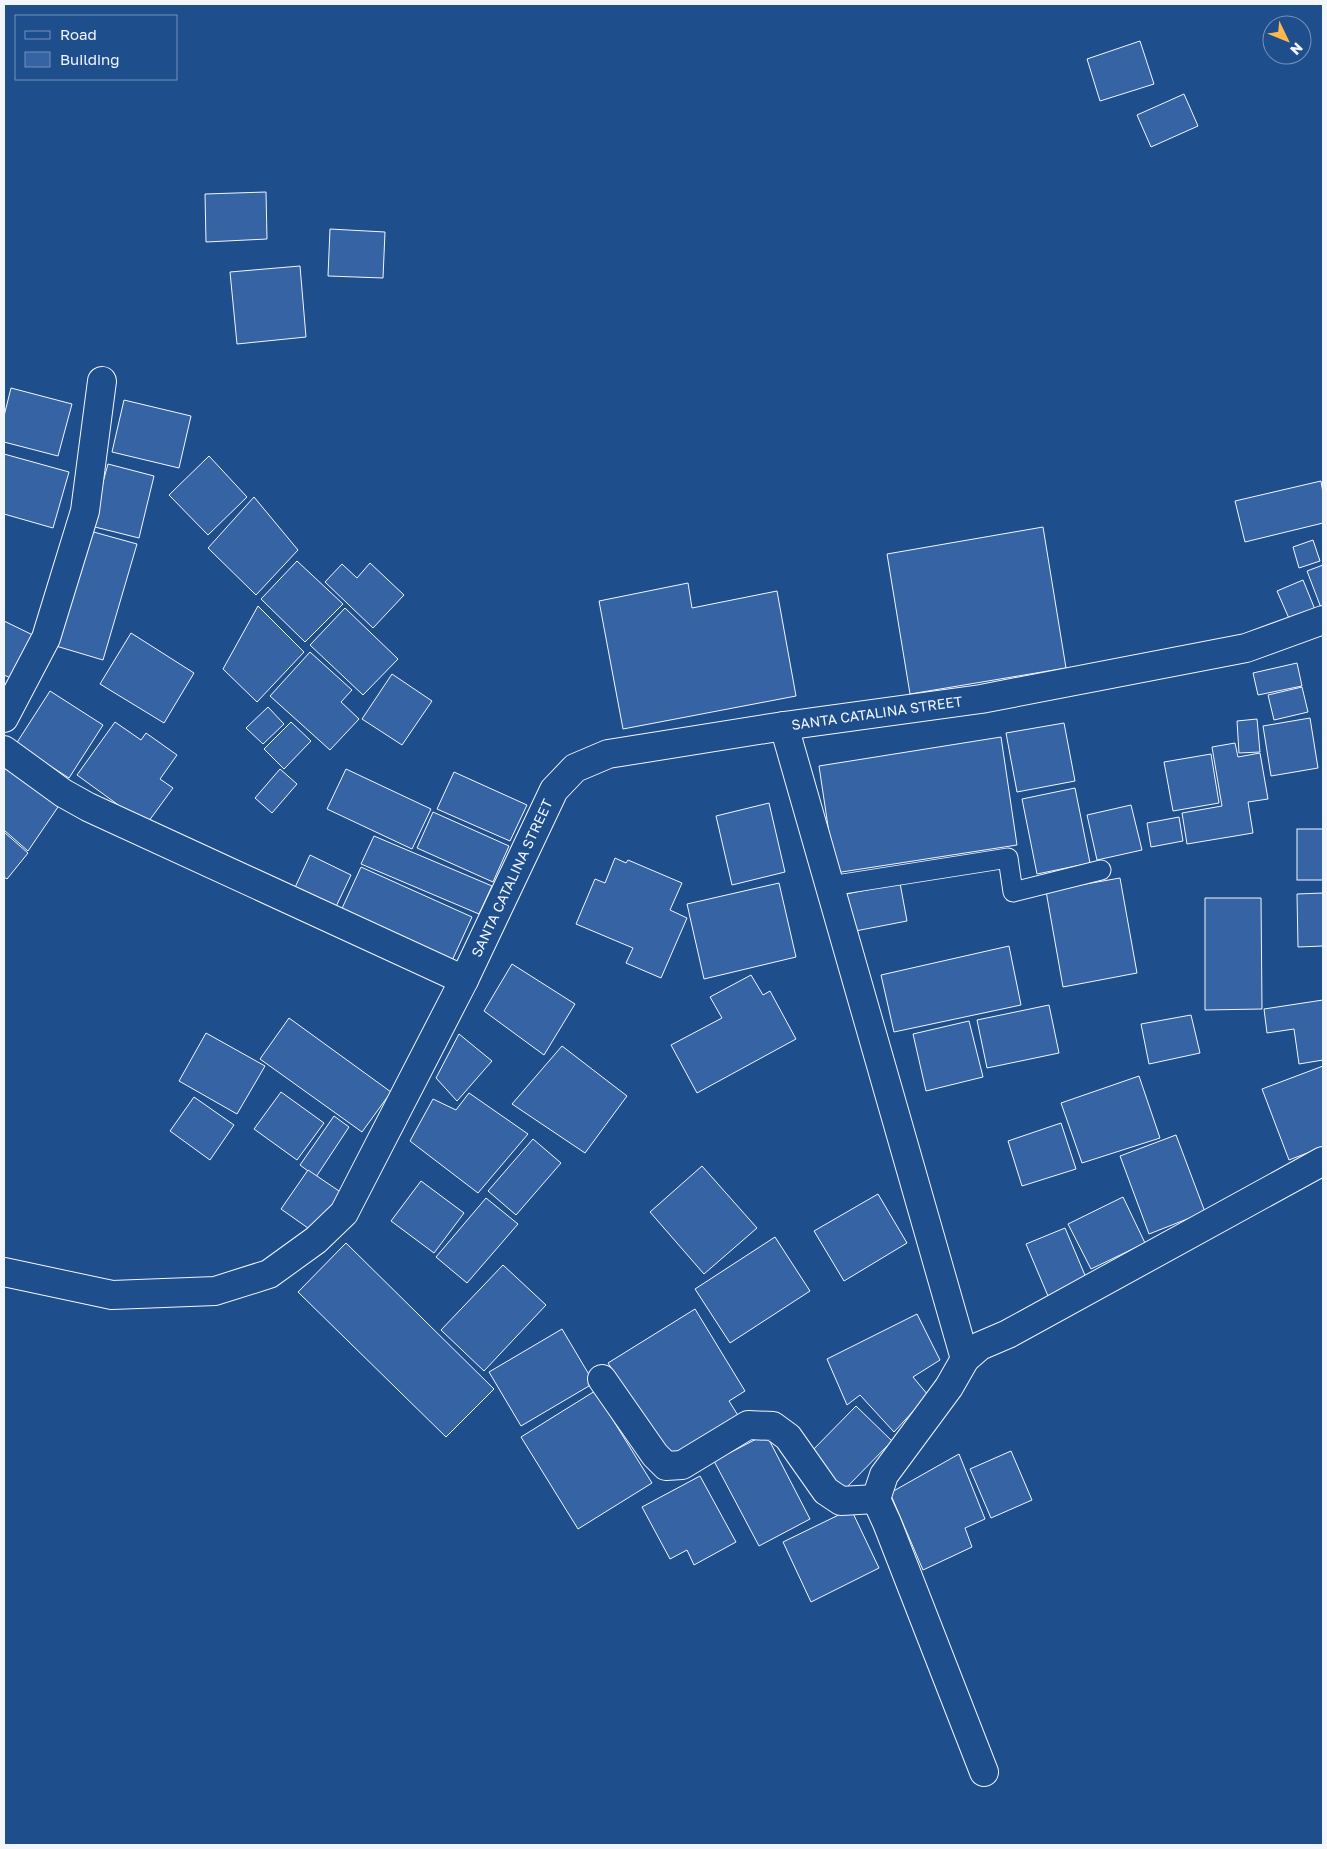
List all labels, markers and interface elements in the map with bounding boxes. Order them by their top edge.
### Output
legend [15,15,178,80]
north arrow [1262,15,1312,65]
text: Road [60,25,97,43]
text: N [1287,40,1307,59]
text: Building [60,50,120,68]
street label: SANTA CATALINA STREET [790,692,964,733]
street label: SANTA CATALINA STREET [467,796,556,960]

